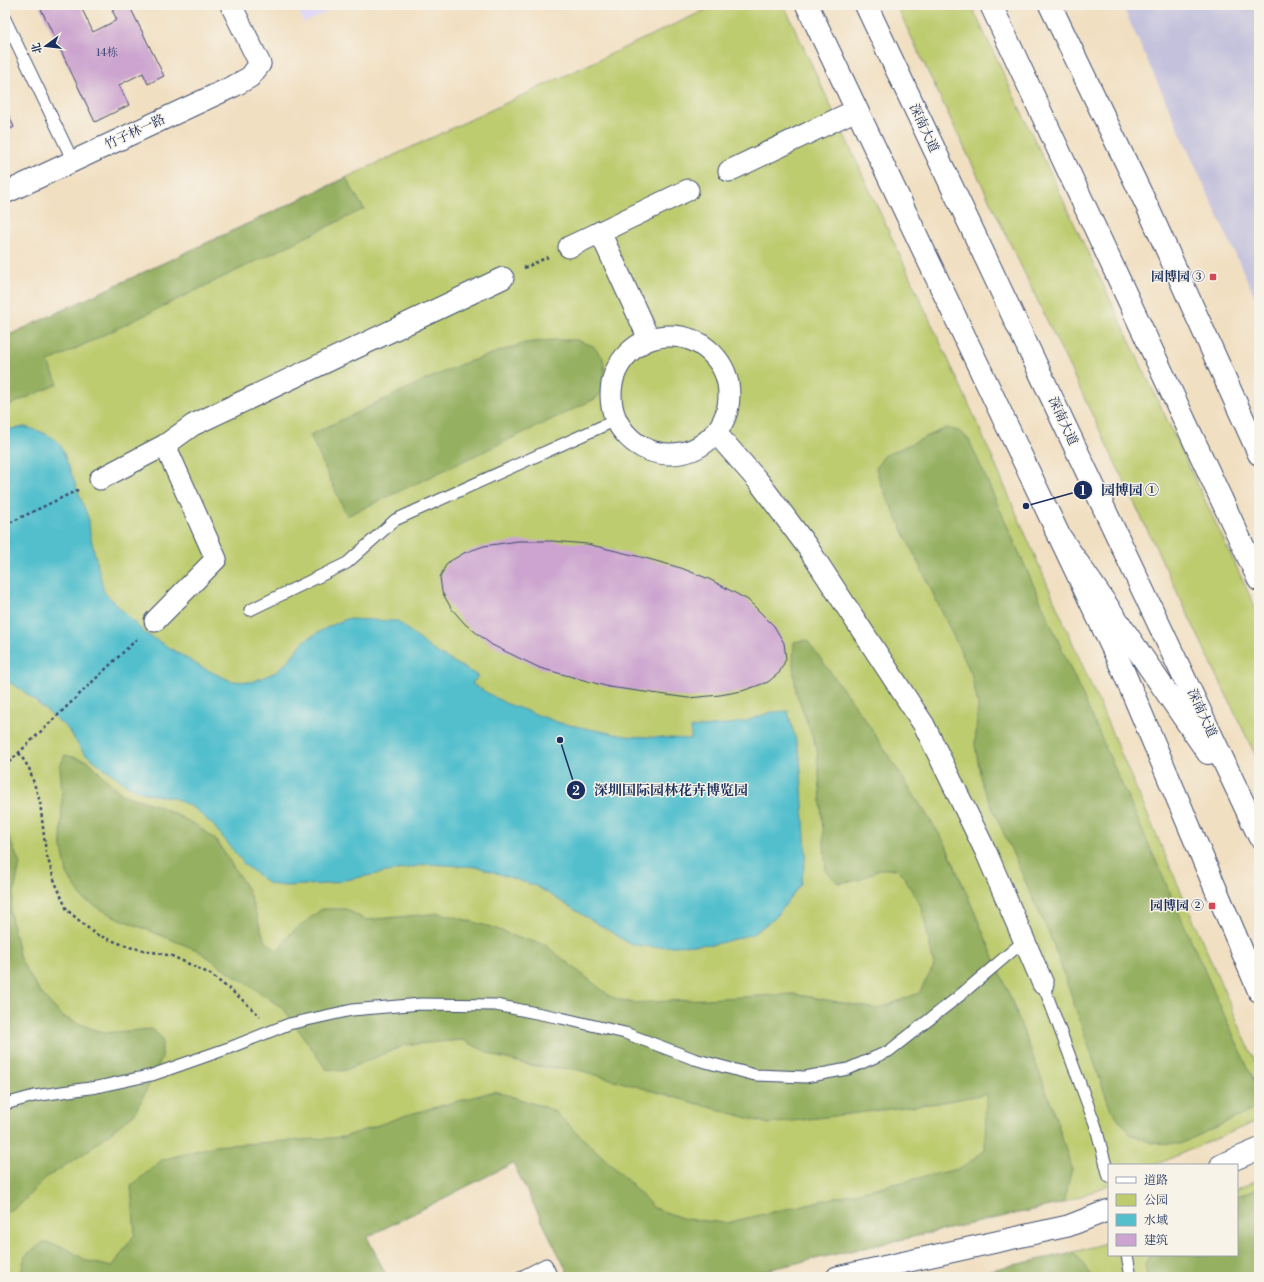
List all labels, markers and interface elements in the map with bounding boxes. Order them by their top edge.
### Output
north arrow [26,26,66,66]
text: 北 [29,41,45,55]
house number: 14栋 [96,46,118,60]
street label: 深南大道 [906,101,942,155]
street label: 竹子林一路 [102,111,168,153]
place label: 园博园 ③ [1151,269,1205,285]
marker: 园博园 ③ [1208,272,1218,282]
street label: 深南大道 [1045,394,1081,448]
callout: 园博园 ① [1073,477,1167,503]
text: 园博园 ① [1101,482,1159,500]
text: 1 [1080,484,1086,499]
street label: 深南大道 [1184,686,1220,740]
callout: 深圳国际园林花卉博览园 [566,777,756,803]
text: 深圳国际园林花卉博览园 [594,782,748,800]
text: 2 [572,784,580,799]
place label: 园博园 ② [1150,898,1204,914]
marker: 园博园 ② [1207,901,1217,911]
legend [1108,1164,1238,1256]
text: 道路 [1144,1173,1168,1188]
text: 公园 [1144,1193,1168,1208]
text: 水域 [1144,1213,1168,1228]
text: 建筑 [1144,1233,1168,1248]

